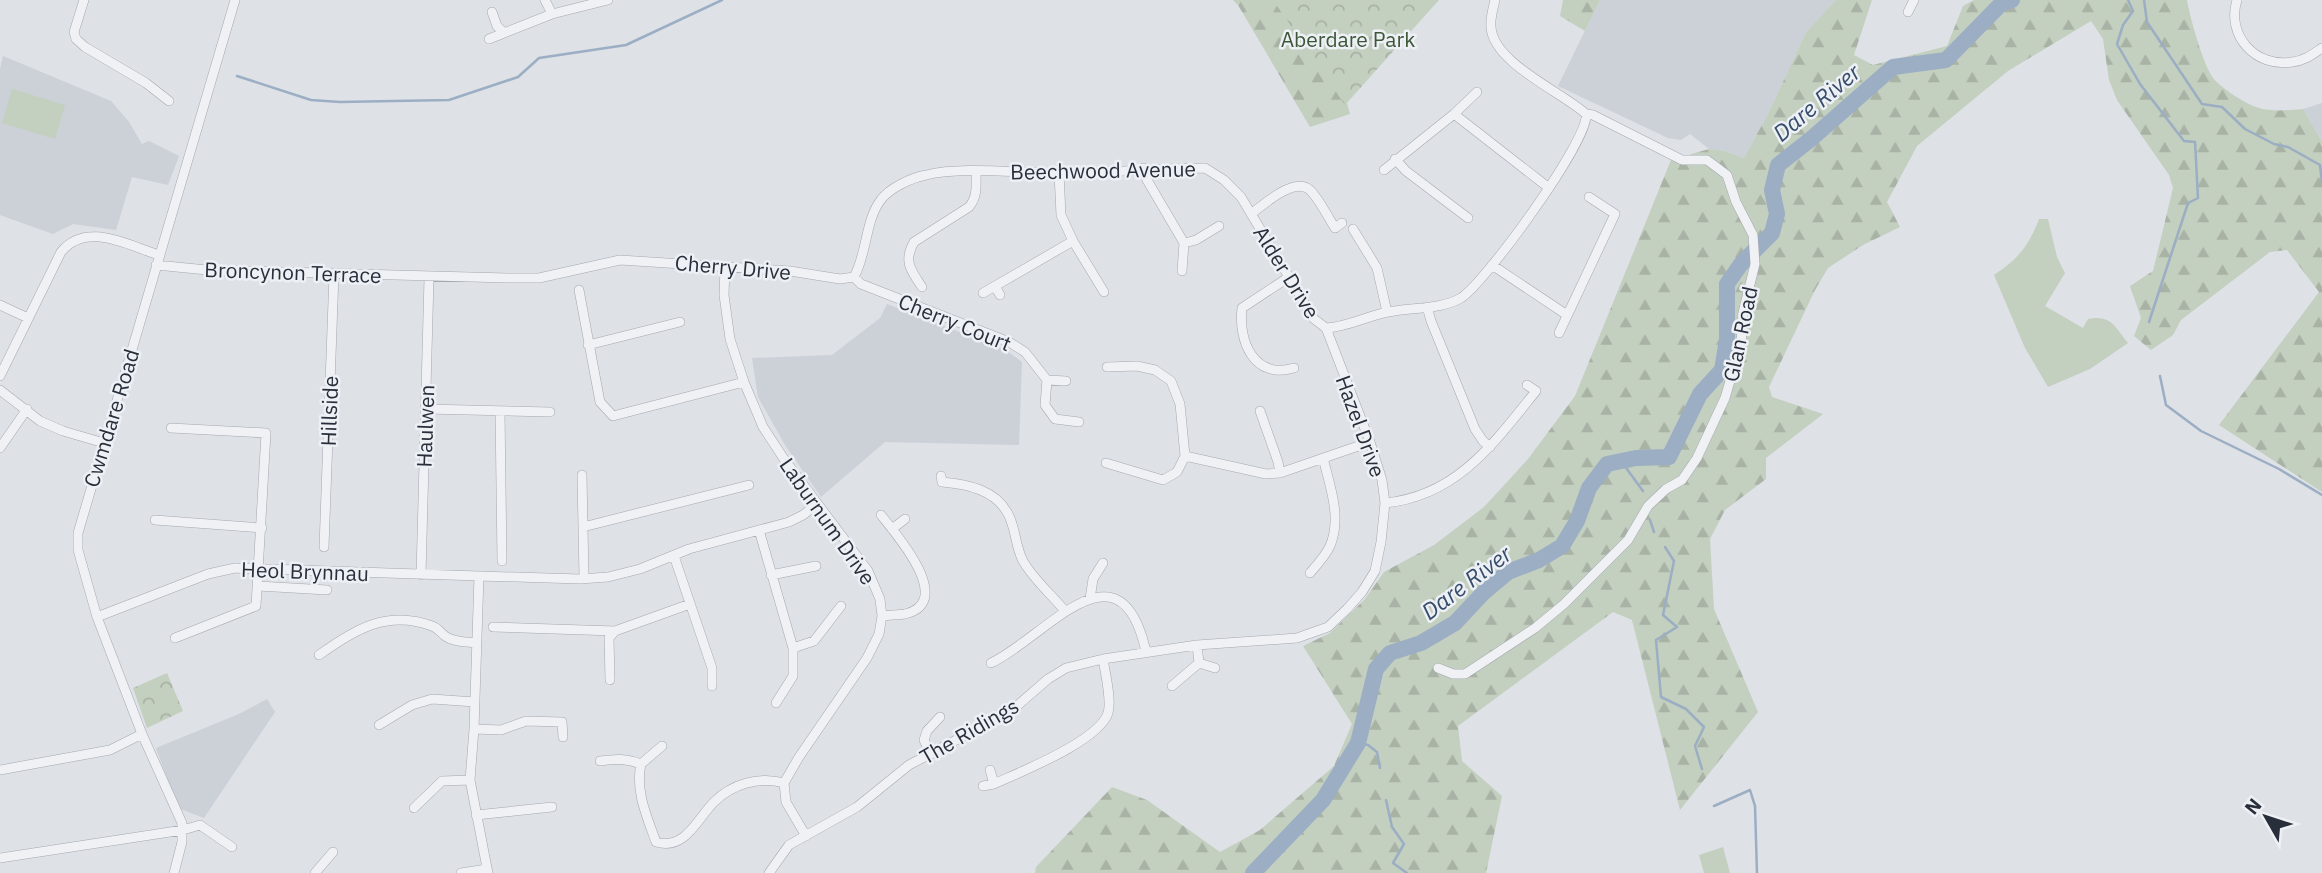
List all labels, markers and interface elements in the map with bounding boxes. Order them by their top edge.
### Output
park label: Aberdare Park [1281,25,1415,53]
water label: Dare River [1766,56,1866,147]
street label: Beechwood Avenue [1010,154,1196,186]
street label: Alder Drive [1247,220,1327,324]
street label: Cherry Drive [674,248,792,286]
street label: Broncynon Terrace [204,255,382,289]
street label: Glan Road [1716,284,1764,384]
street label: Cherry Court [894,287,1016,357]
street label: Cwmdare Road [77,345,145,491]
street label: Hazel Drive [1330,371,1392,481]
street label: Hillside [314,375,344,447]
street label: Haulwen [410,384,440,468]
street label: Laburnum Drive [774,452,882,590]
water label: Dare River [1415,538,1518,626]
street label: Heol Brynnau [241,555,369,587]
street label: The Ridings [914,691,1024,771]
north arrow [2231,782,2301,852]
text: N [2239,793,2266,819]

